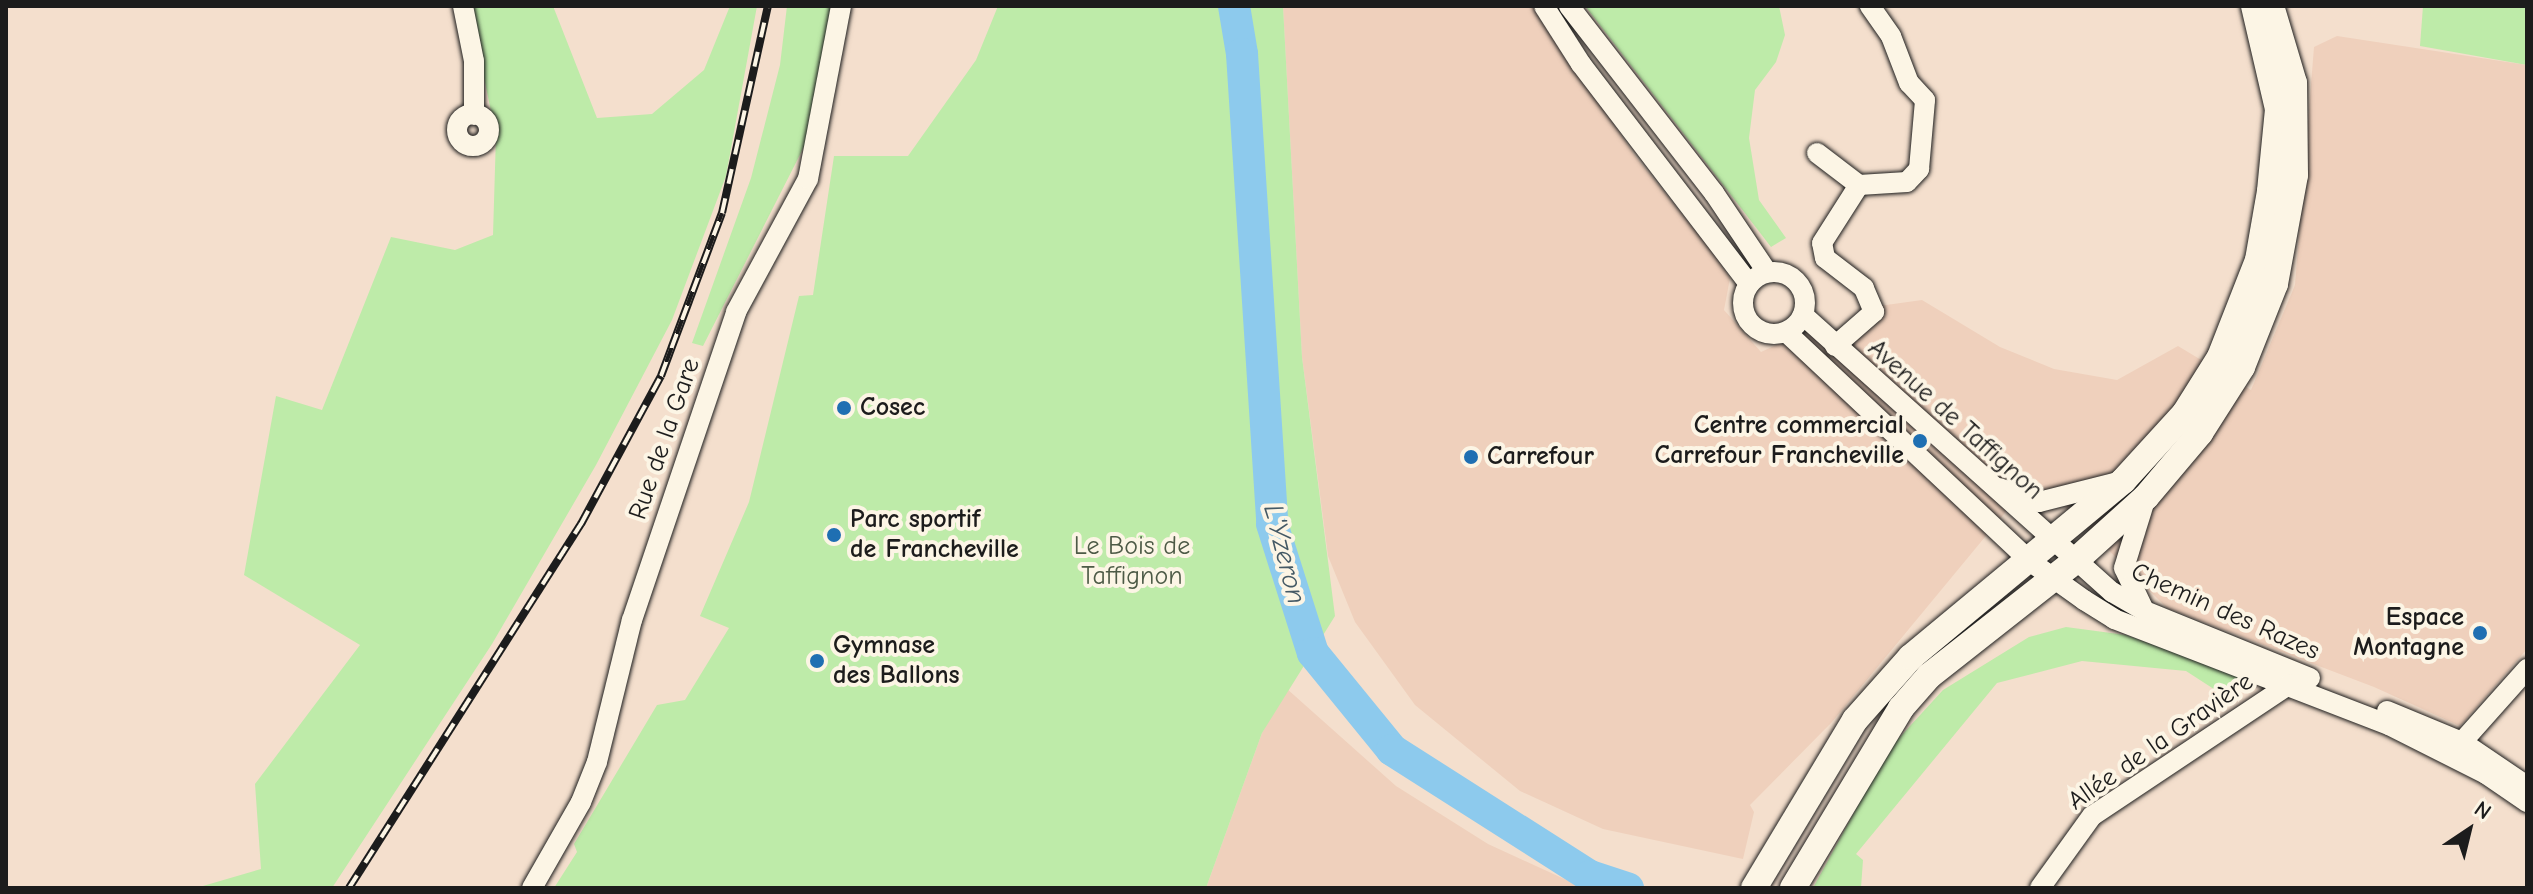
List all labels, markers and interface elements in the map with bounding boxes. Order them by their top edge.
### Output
street label: Avenue de Taffignon [1861,333,2049,507]
street label: Rue de la Gare [623,354,707,524]
place label: Cosec [860,392,925,424]
marker: Cosec [835,399,853,417]
place label: Centre commercial Carrefour Francheville [1655,410,1904,472]
marker: Centre commercial Carrefour Francheville [1911,432,1929,450]
place label: Carrefour [1487,441,1594,473]
marker: Carrefour [1462,448,1480,466]
water label: L'Yzeron [1256,501,1314,607]
place label: Parc sportif de Francheville [850,504,1019,566]
marker: Parc sportif de Francheville [825,526,843,544]
park label: Le Bois de Taffignon [1074,531,1190,592]
street label: Chemin des Razes [2126,557,2324,667]
place label: Espace Montagne [2353,602,2464,664]
marker: Espace Montagne [2471,624,2489,642]
place label: Gymnase des Ballons [833,630,960,692]
marker: Gymnase des Ballons [808,652,826,670]
street label: Allée de la Gravière [2062,666,2260,818]
north arrow [2429,790,2509,870]
text: N [2469,796,2496,825]

